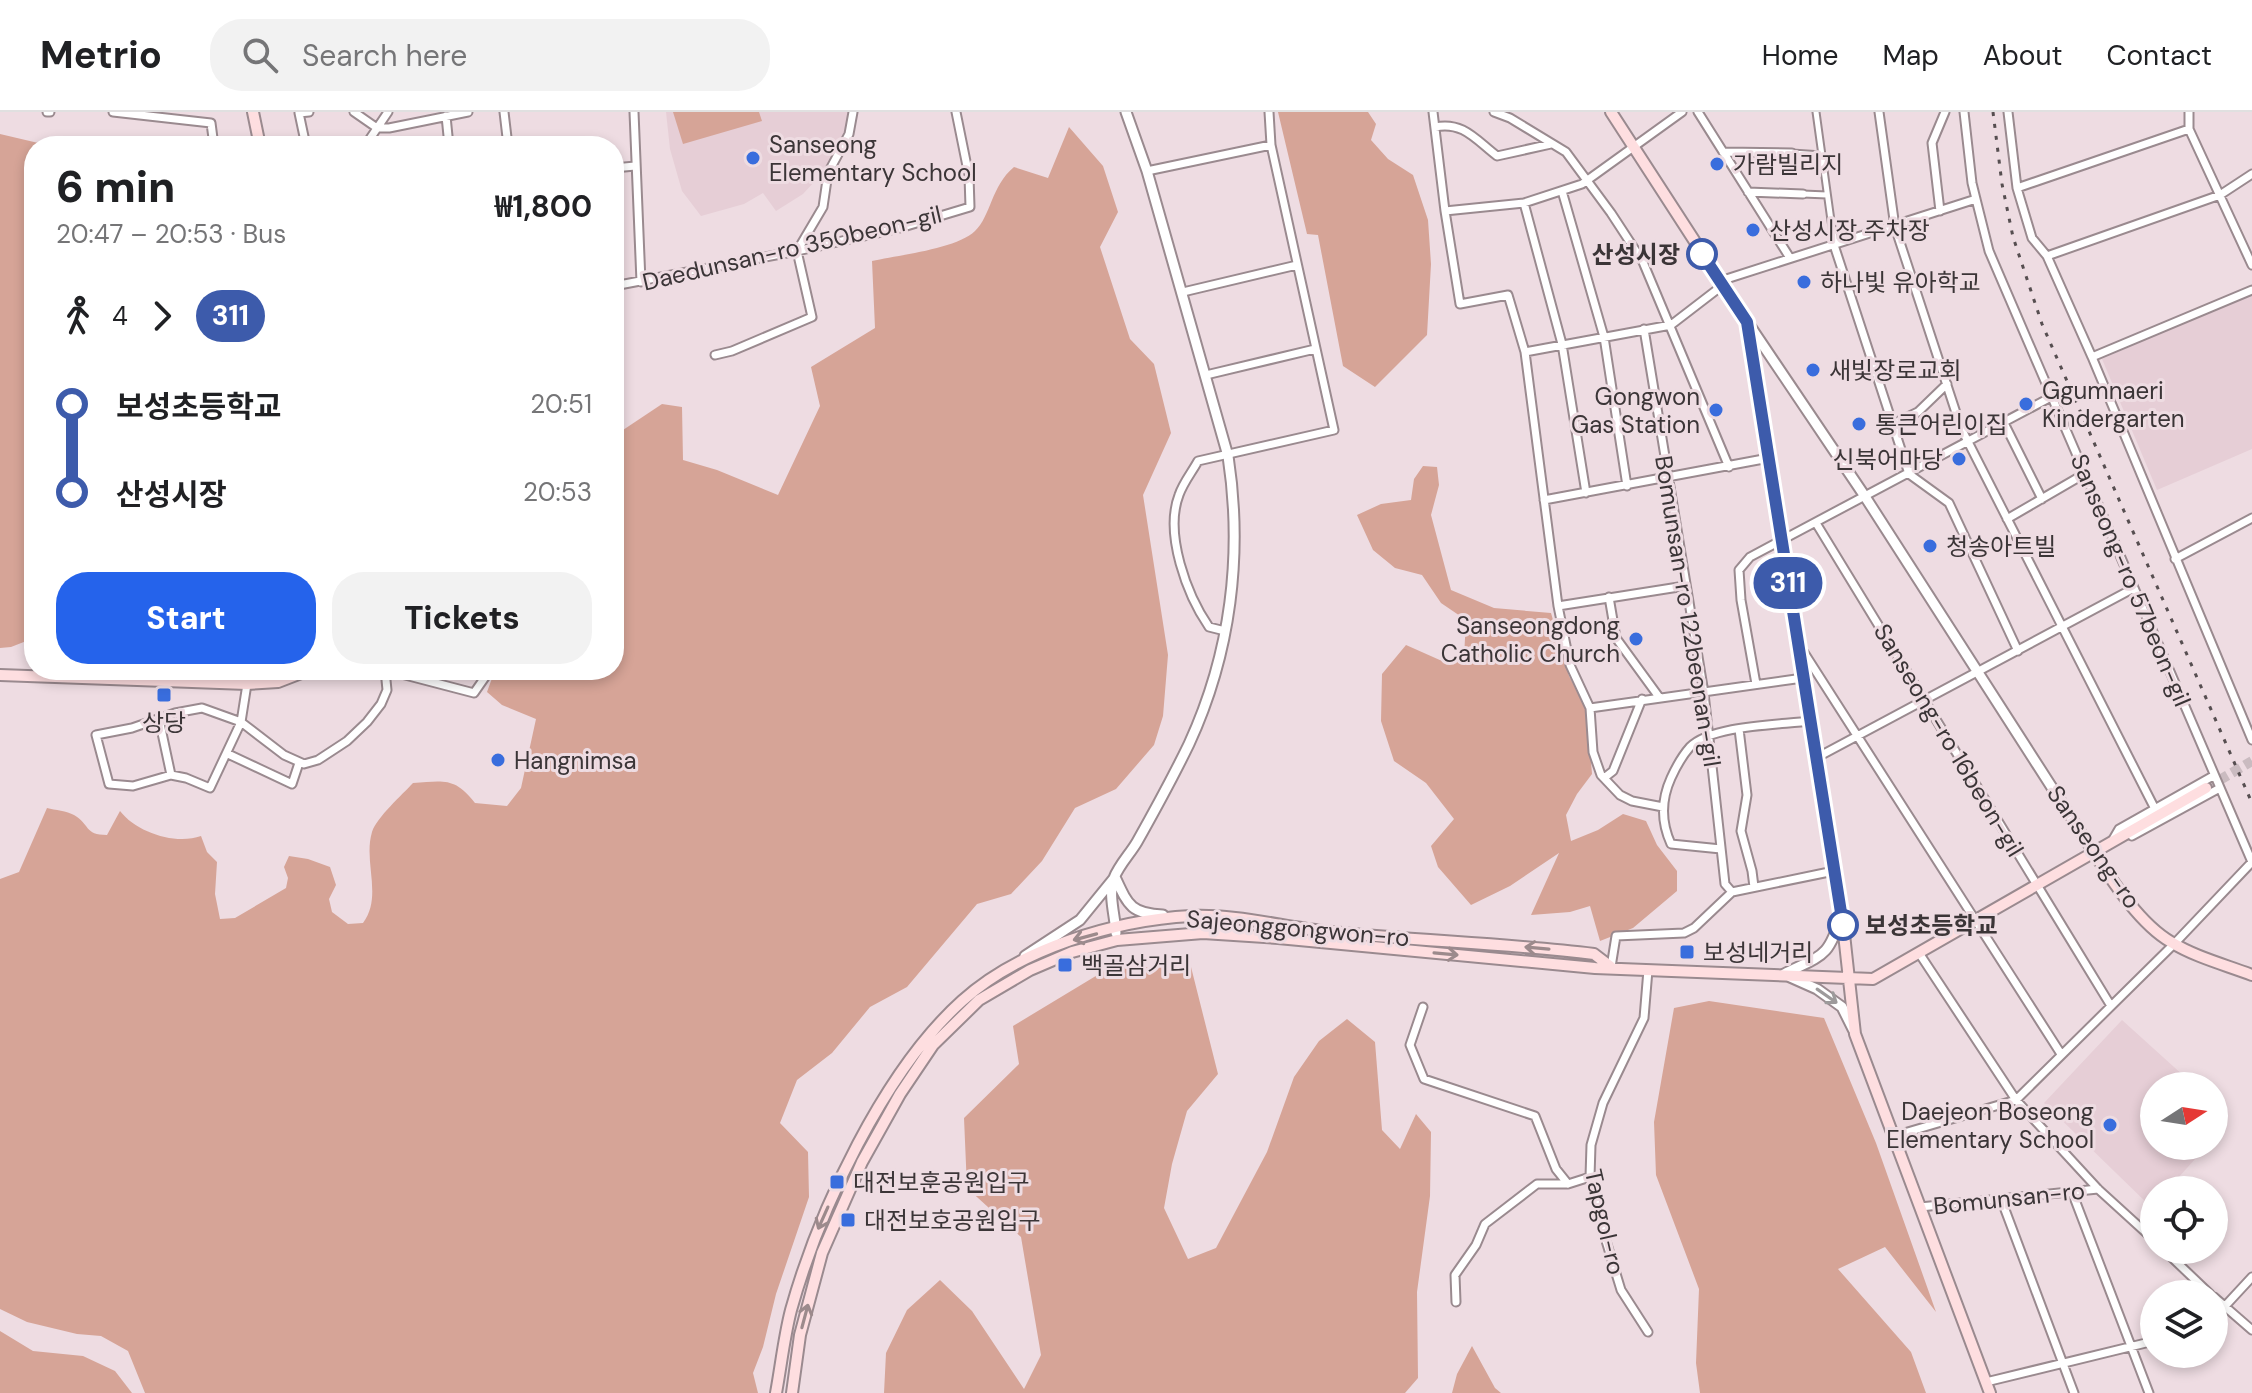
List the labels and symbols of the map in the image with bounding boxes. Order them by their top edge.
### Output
place label: Sanseong Elementary School [769,129,977,188]
marker: Sanseong Elementary School [744,149,762,167]
place label: 가람빌리지 [1733,149,1843,180]
marker: 가람빌리지 [1708,155,1726,173]
street label: Daedunsan-ro 350beon-gil [639,198,945,298]
place label: 산성시장 주차장 [1769,215,1930,246]
marker: 산성시장 주차장 [1744,221,1762,239]
place label: 산성시장 [1592,239,1680,270]
marker: 산성시장 [1687,239,1717,269]
place label: 하나빛 유아학교 [1820,267,1981,298]
marker: 하나빛 유아학교 [1795,273,1813,291]
place label: 새빛장로교회 [1829,355,1961,386]
marker: 새빛장로교회 [1804,361,1822,379]
place label: Ggumnaeri Kindergarten [2042,375,2185,434]
place label: Gongwon Gas Station [1571,381,1700,440]
marker: Ggumnaeri Kindergarten [2017,395,2035,413]
marker: Gongwon Gas Station [1707,401,1725,419]
place label: 통큰어린이집 [1875,409,2007,440]
marker: 통큰어린이집 [1850,415,1868,433]
place label: 신북어마당 [1833,444,1943,475]
street label: Sanseong-ro 57beon-gil [2064,449,2198,711]
marker: 신북어마당 [1950,450,1968,468]
street label: Bomunsan-ro 122beonan-gil [1648,453,1728,769]
place label: 청송아트빌 [1946,531,2056,562]
marker: 청송아트빌 [1921,537,1939,555]
line badge: 311 [1742,557,1834,609]
place label: Sanseongdong Catholic Church [1441,610,1620,669]
street label: Sanseong-ro 16beon-gil [1867,618,2031,862]
marker: Sanseongdong Catholic Church [1627,630,1645,648]
marker: 상당 [155,686,173,704]
place label: 상당 [142,707,186,738]
place label: Hangnimsa [514,745,637,776]
marker: Hangnimsa [489,751,507,769]
street label: Sanseong-ro [2040,779,2148,915]
street label: Sajeonggongwon-ro [1185,903,1411,953]
marker: 보성초등학교 [1828,910,1858,940]
place label: 보성초등학교 [1865,910,1997,941]
one-way arrow [1073,930,1099,945]
place label: 보성네거리 [1703,937,1813,968]
one-way arrow [1524,940,1551,955]
marker: 보성네거리 [1678,943,1696,961]
one-way arrow [1432,946,1459,961]
place label: 백골삼거리 [1081,950,1191,981]
marker: 백골삼거리 [1056,956,1074,974]
one-way arrow [1815,988,1837,1004]
north arrow [2140,1072,2228,1160]
place label: Daejeon Boseong Elementary School [1886,1096,2094,1155]
marker: Daejeon Boseong Elementary School [2101,1116,2119,1134]
street label: Tapgol-ro [1578,1166,1632,1278]
place label: 대전보훈공원입구 [853,1167,1030,1198]
marker: 대전보훈공원입구 [828,1173,846,1191]
street label: Bomunsan-ro [1932,1175,2086,1221]
place label: 대전보호공원입구 [864,1205,1041,1236]
one-way arrow [815,1206,830,1230]
marker: 대전보호공원입구 [839,1211,857,1229]
one-way arrow [798,1304,813,1330]

